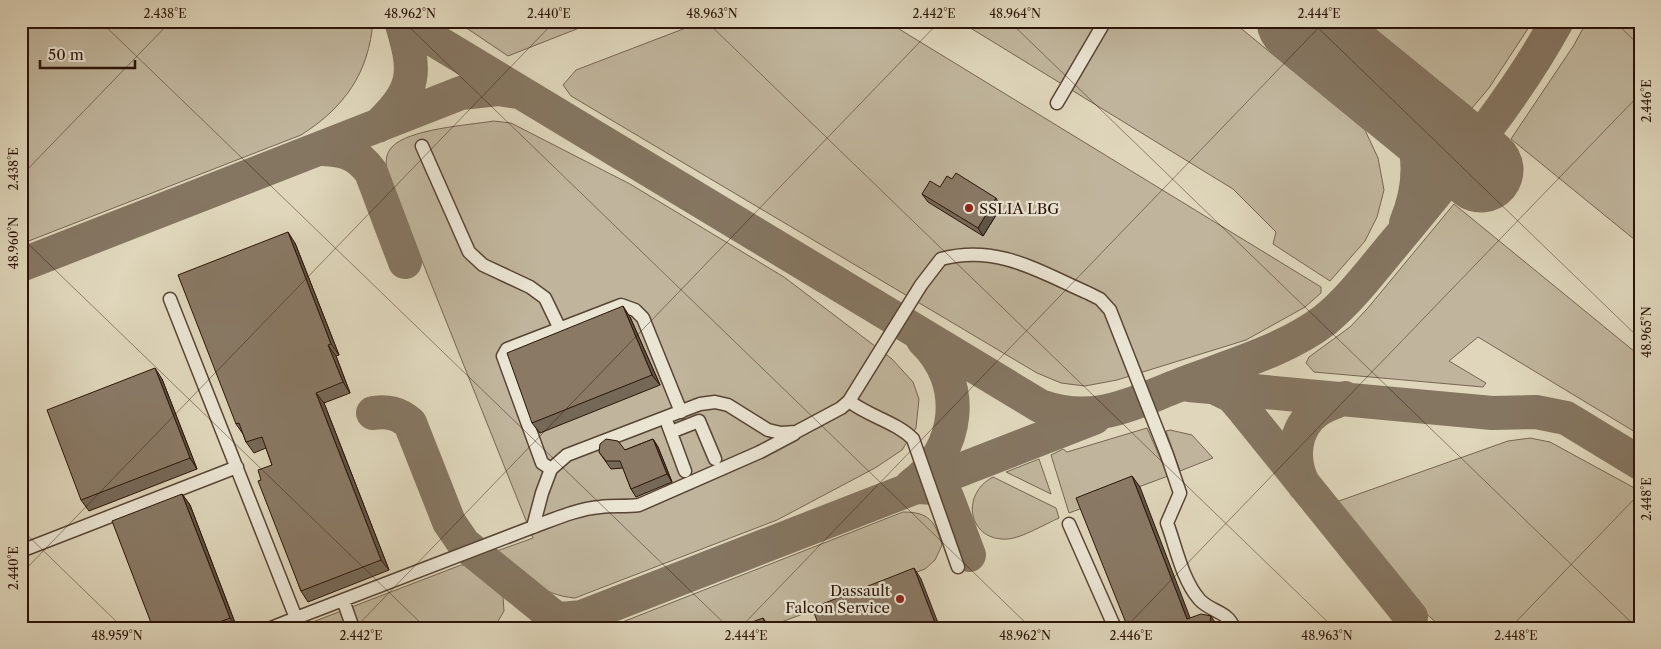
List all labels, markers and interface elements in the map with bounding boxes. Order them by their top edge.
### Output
text: 2.438°E [144,6,186,21]
text: 48.962°N [384,6,436,21]
text: 2.440°E [527,6,571,21]
text: 48.963°N [686,6,738,21]
text: 2.442°E [912,6,956,21]
text: 48.964°N [989,6,1041,21]
text: 2.444°E [1297,6,1341,21]
scale bar [40,38,135,70]
text: 50 m [48,45,84,64]
text: 2.446°E [1639,80,1654,123]
text: 2.438°E [6,148,21,190]
place label: SSLIA LBG [979,199,1059,218]
marker: SSLIA LBG [963,202,975,214]
text: 48.960°N [6,217,21,269]
text: 48.965°N [1639,306,1654,358]
text: 2.448°E [1639,477,1654,521]
text: 2.440°E [6,546,21,590]
place label: Dassault Falcon Service [785,581,891,617]
marker: Dassault Falcon Service [894,593,906,605]
text: 48.959°N [91,628,143,643]
text: 2.442°E [339,628,383,643]
text: 2.444°E [724,628,768,643]
text: 48.962°N [999,628,1051,643]
text: 2.446°E [1110,628,1153,643]
text: 48.963°N [1301,628,1353,643]
text: 2.448°E [1494,628,1538,643]

